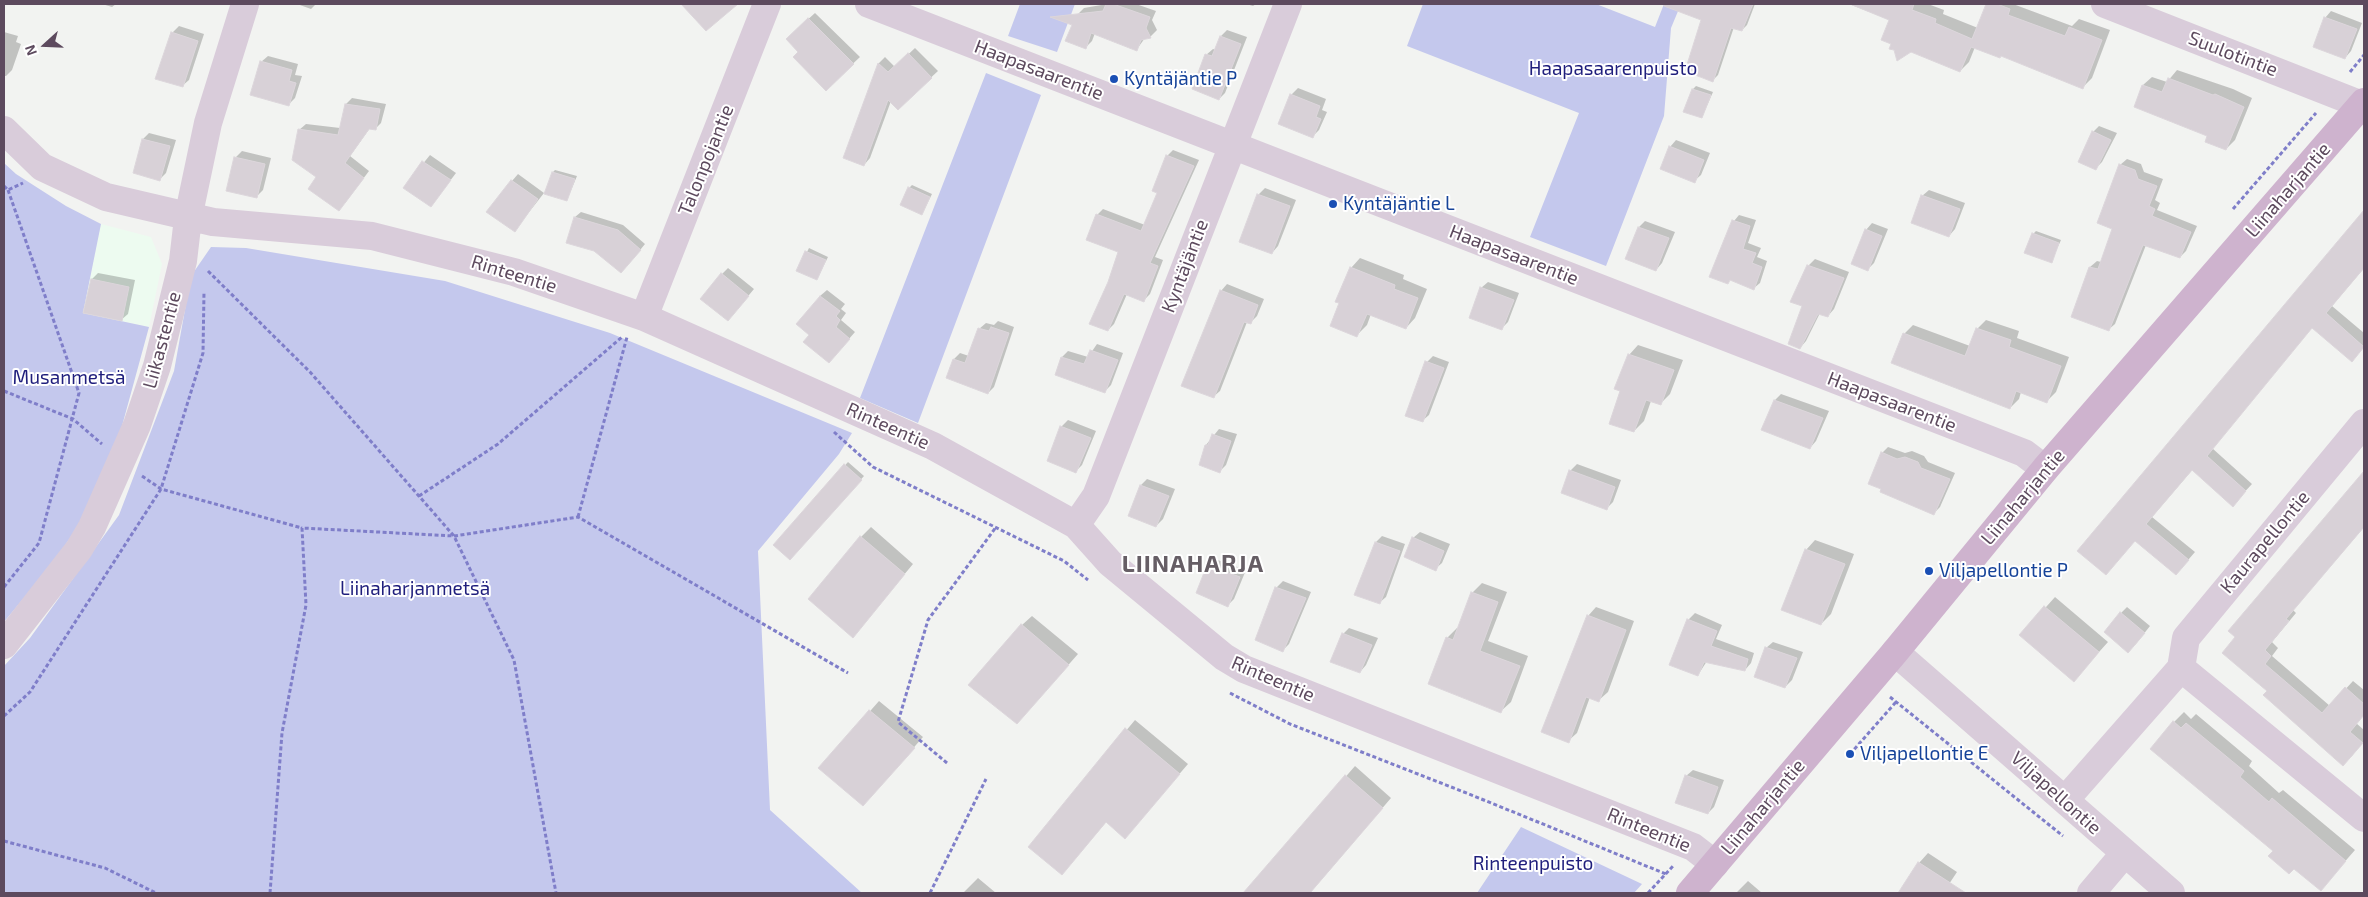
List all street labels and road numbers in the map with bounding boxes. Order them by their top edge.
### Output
street label: Suulotintie [2185,27,2281,81]
street label: Haapasaarentie [971,35,1107,105]
street label: Talonpojantie [673,101,739,219]
street label: Liinaharjantie [2241,138,2335,242]
street label: Kyntäjäntie [1157,216,1213,316]
street label: Haapasaarentie [1446,220,1582,290]
street label: Rinteentie [468,250,560,298]
street label: Liikastentie [138,289,186,391]
street label: Haapasaarentie [1824,367,1960,437]
street label: Rinteentie [843,398,933,454]
street label: Liinaharjantie [1976,444,2070,550]
street label: Kaurapellontie [2215,486,2315,598]
street label: Rinteentie [1228,651,1318,707]
street label: Viljapellontie [2006,747,2106,839]
street label: Liinaharjantie [1716,754,1810,860]
street label: Rinteentie [1604,803,1694,857]

